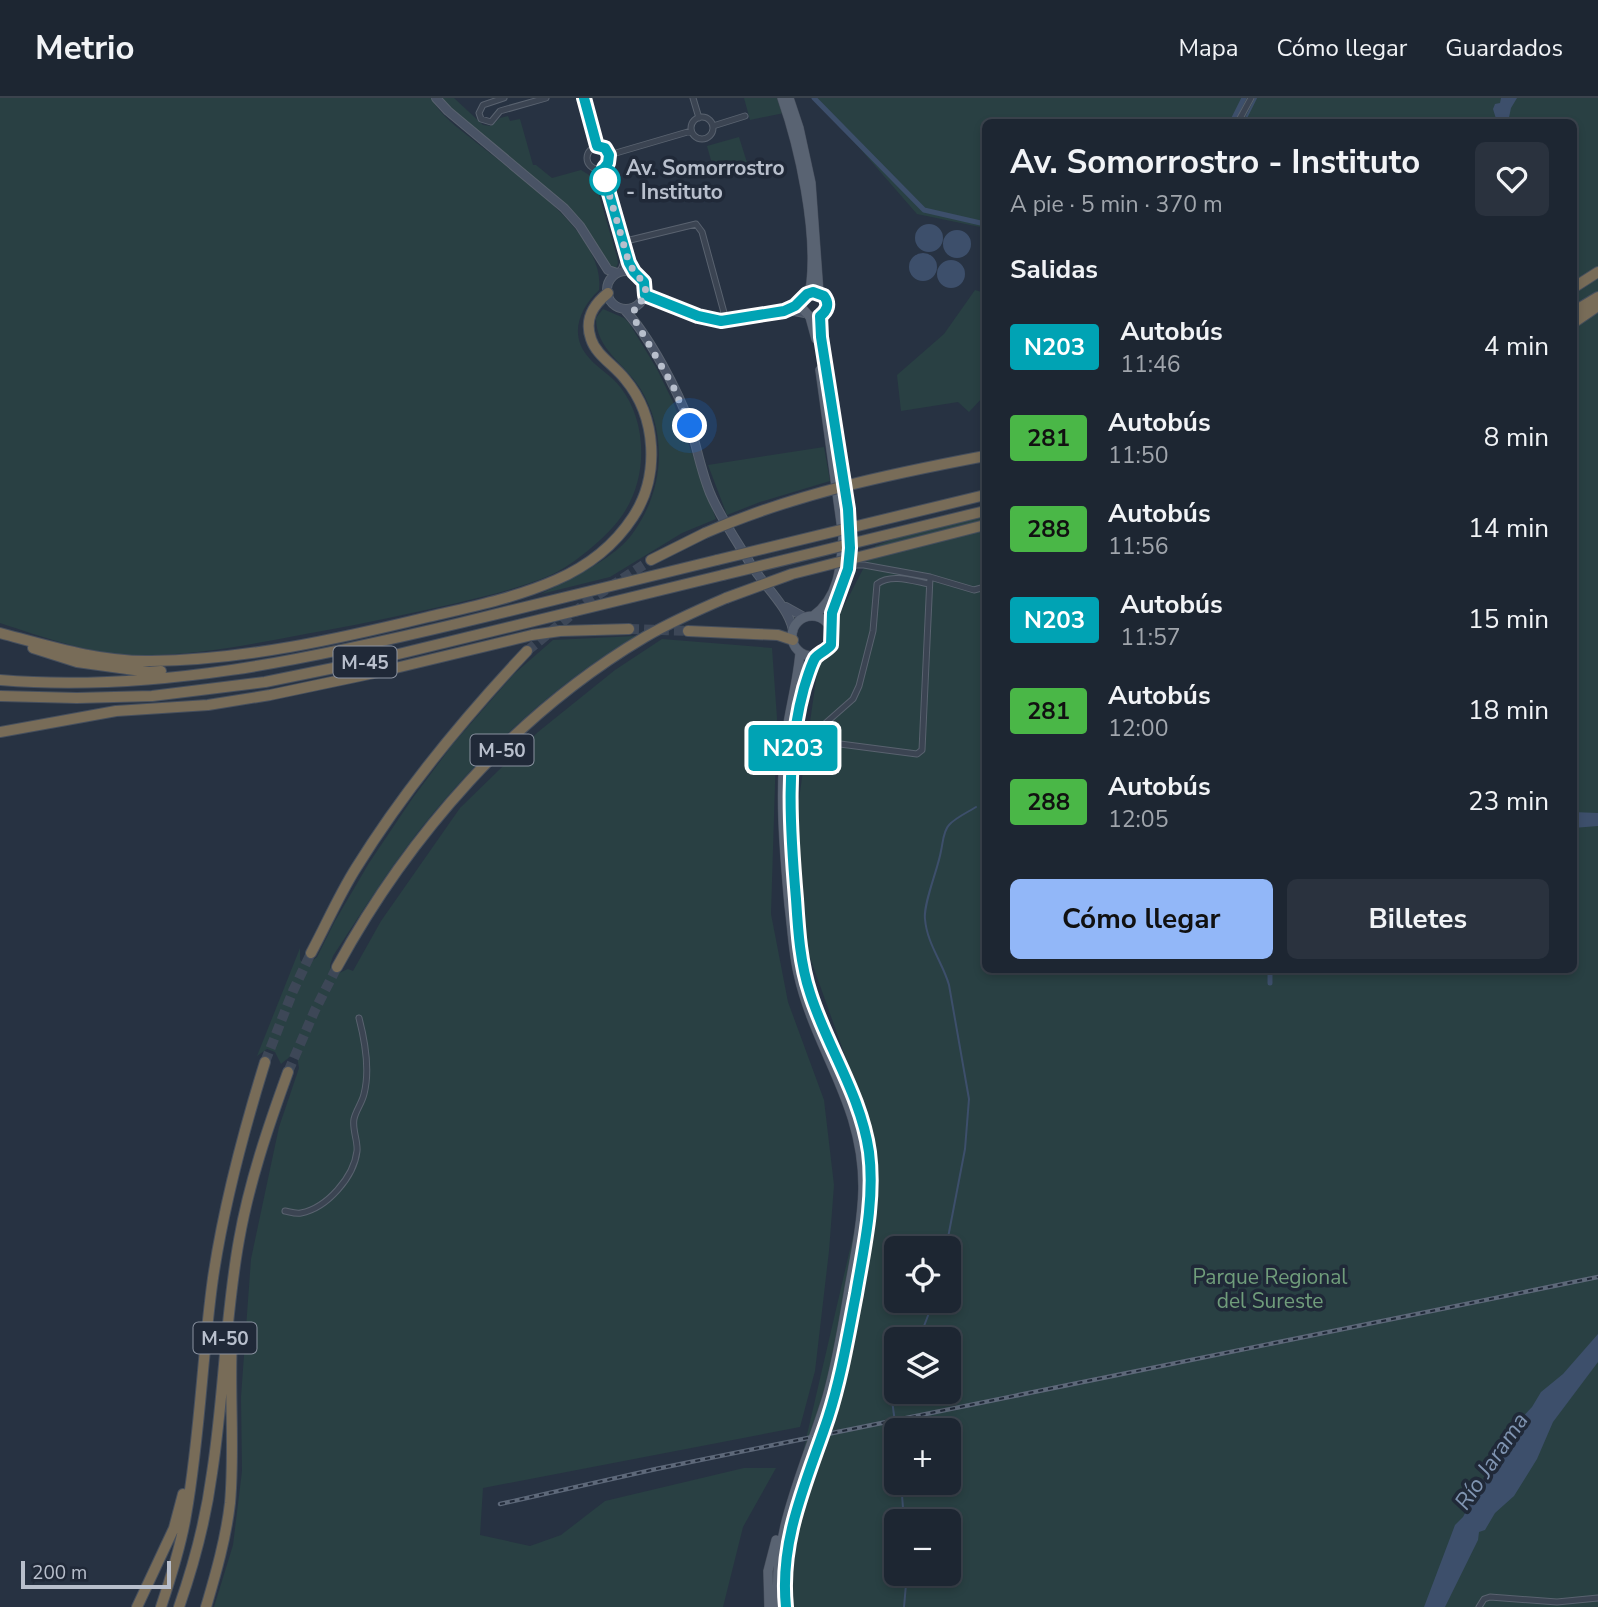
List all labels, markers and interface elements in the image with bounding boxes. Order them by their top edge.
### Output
text: Metrio [35,26,135,71]
text: Mapa [1178,32,1238,64]
text: Cómo llegar [1276,32,1407,64]
text: Guardados [1445,32,1563,64]
text: Av. Somorrostro - Instituto [1010,140,1420,185]
button: heart [1475,142,1549,216]
place label: Av. Somorrostro - Instituto [626,154,785,206]
marker: Av. Somorrostro - Instituto [590,165,620,195]
text: A pie · 5 min · 370 m [1010,189,1223,220]
text: Salidas [1010,252,1098,287]
text: Autobús [1120,314,1223,349]
text: 4 min [1484,329,1549,364]
text: N203 [1024,331,1085,363]
text: 11:46 [1120,349,1181,380]
text: Autobús [1108,405,1211,440]
your location [672,408,707,443]
text: 8 min [1484,420,1549,455]
text: 281 [1027,422,1070,454]
text: 11:50 [1108,440,1168,471]
text: Autobús [1108,496,1211,531]
text: 14 min [1468,511,1549,546]
text: 288 [1027,513,1070,545]
text: 11:56 [1108,531,1168,562]
text: Autobús [1120,587,1223,622]
text: 15 min [1468,602,1549,637]
text: N203 [1024,604,1085,636]
text: 11:57 [1120,622,1181,653]
road number: M-45 [334,646,396,678]
text: Autobús [1108,678,1211,713]
text: 18 min [1468,693,1549,728]
text: 281 [1027,695,1070,727]
text: 12:00 [1108,713,1168,744]
line badge: N203 [744,725,842,771]
text: N203 [762,732,824,764]
road number: M-50 [470,734,534,765]
text: Autobús [1108,769,1211,804]
text: 23 min [1468,784,1549,819]
text: 288 [1027,786,1070,818]
text: 12:05 [1108,804,1168,835]
button: Cómo llegar [1010,879,1273,959]
button: Billetes [1287,879,1549,959]
map controls [884,1236,961,1586]
button: locate [884,1236,961,1313]
park label: Parque Regional del Sureste [1192,1263,1348,1315]
road number: M-50 [194,1322,256,1354]
button: layers [884,1327,961,1404]
water label: Río Jarama [1447,1406,1535,1516]
button: + [884,1418,961,1495]
button: − [884,1509,961,1586]
scale bar [21,1558,172,1590]
text: 200 m [32,1560,87,1586]

